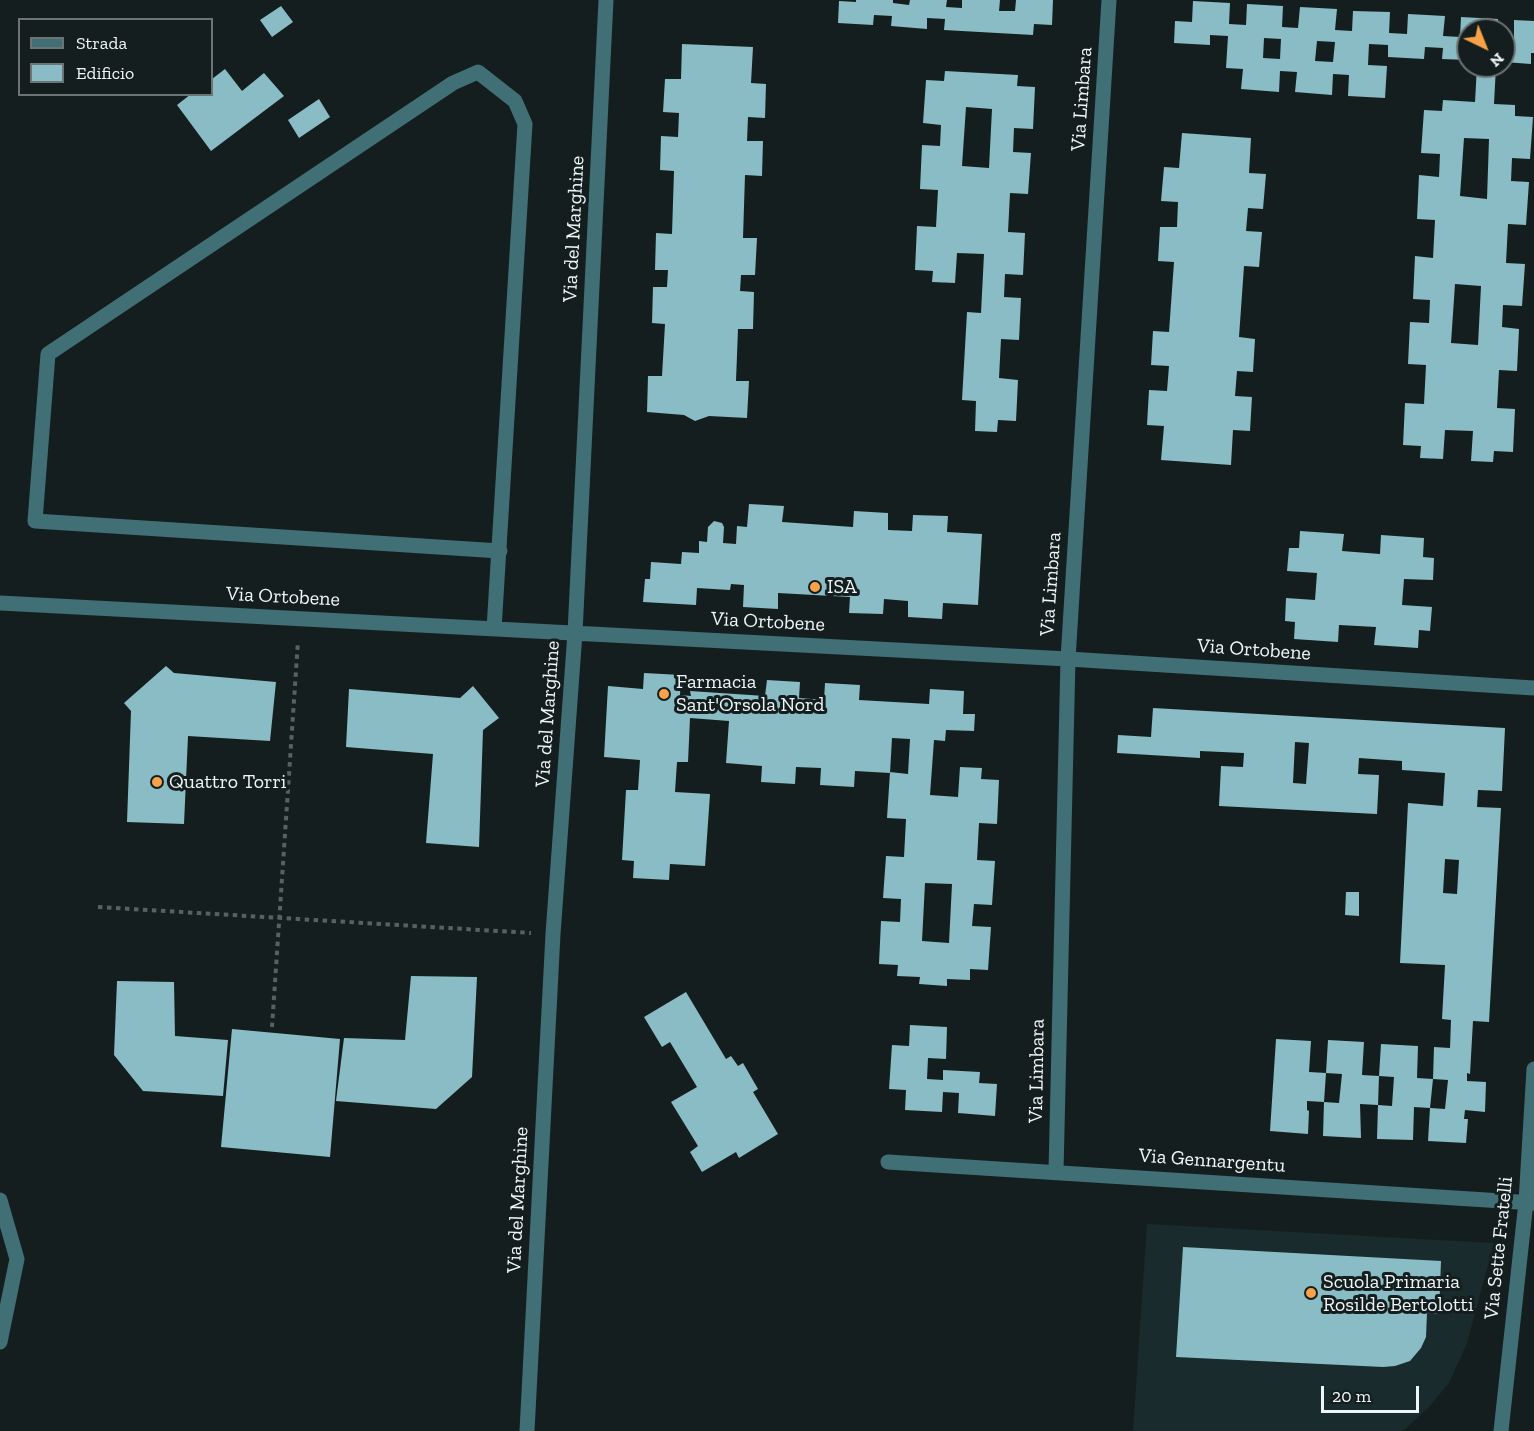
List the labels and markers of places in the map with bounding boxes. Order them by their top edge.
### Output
place label: ISA [827,575,857,599]
marker: ISA [808,580,822,594]
place label: Farmacia Sant'Orsola Nord [676,670,824,717]
marker: Farmacia Sant'Orsola Nord [657,687,671,701]
place label: Quattro Torri [169,770,286,794]
marker: Quattro Torri [150,775,164,789]
place label: Scuola Primaria Rosilde Bertolotti [1323,1270,1474,1317]
marker: Scuola Primaria Rosilde Bertolotti [1304,1286,1318,1300]

